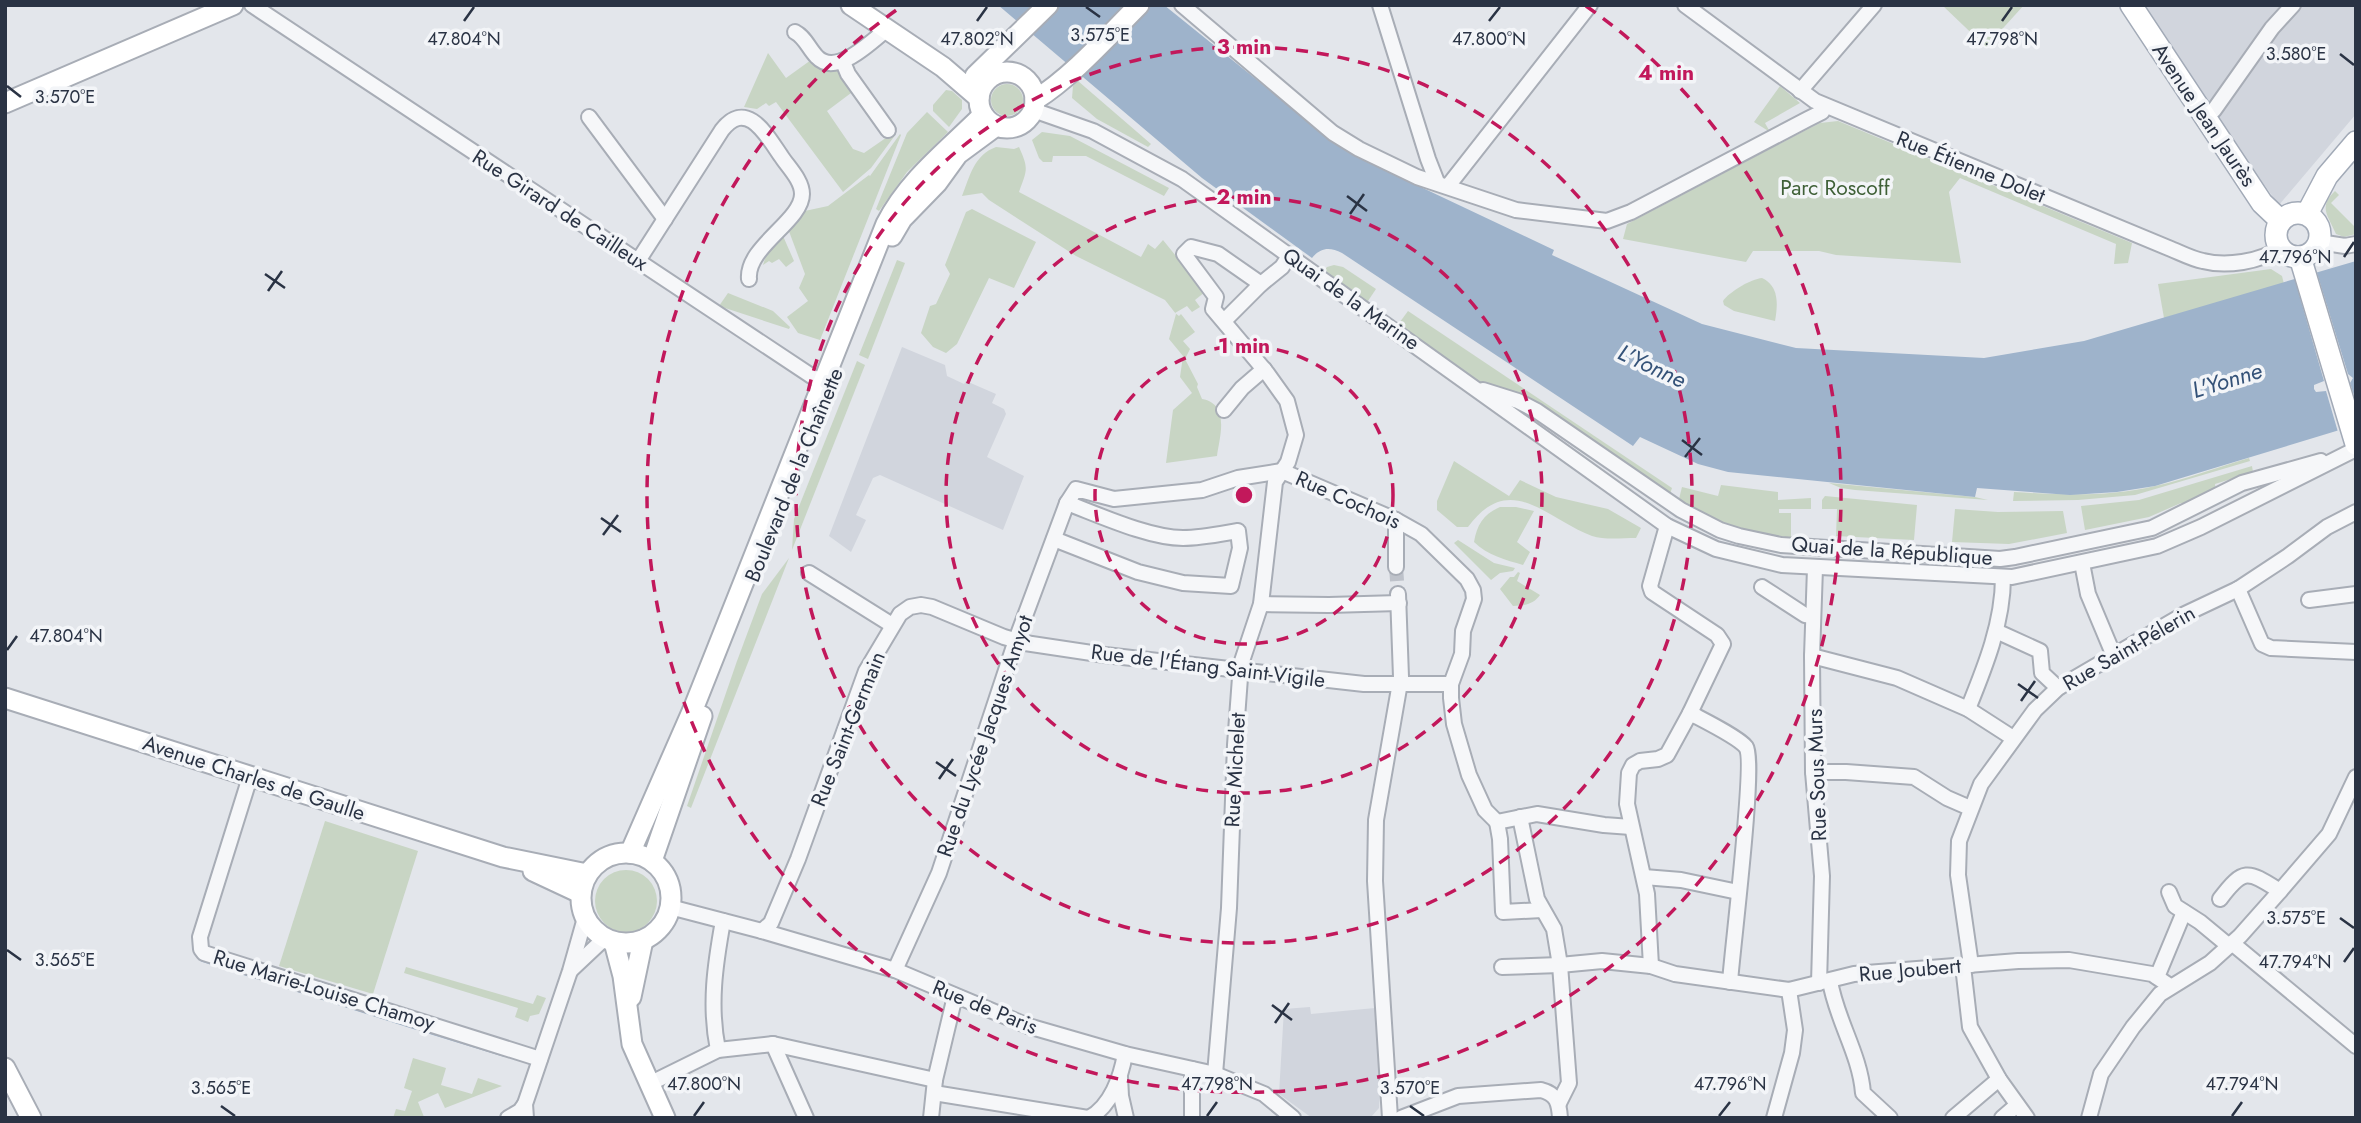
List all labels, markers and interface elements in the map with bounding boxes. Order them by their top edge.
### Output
text: 3.575°E [1070,22,1130,48]
text: 47.804°N [427,26,501,52]
text: 47.802°N [940,26,1014,52]
text: 47.800°N [1452,26,1526,52]
text: 47.798°N [1966,26,2038,52]
text: 3 min [1217,32,1271,62]
street label: Avenue Jean Jaurès [2145,37,2263,193]
text: 3.580°E [2266,41,2326,67]
text: 4 min [1638,58,1694,88]
text: 3.570°E [35,84,95,110]
street label: Rue Étienne Dolet [1892,123,2050,211]
street label: Rue Girard de Cailleux [466,142,654,278]
park label: Parc Roscoff [1780,173,1891,203]
text: 2 min [1216,182,1272,212]
street label: Quai de la Marine [1276,240,1426,358]
text: 47.796°N [2259,244,2331,270]
text: 1 min [1218,331,1270,361]
water label: L'Yonne [1612,335,1692,397]
water label: L'Yonne [2188,353,2267,407]
street label: Boulevard de la Chaînette [737,363,851,586]
street label: Rue Cochois [1291,463,1405,537]
centre of rings [1232,483,1256,507]
street label: Quai de la République [1790,529,1994,573]
street label: Rue Saint-Pélerin [2057,598,2201,698]
street label: Rue du Lycée Jacques Amyot [930,611,1040,861]
text: 47.804°N [29,623,103,649]
street label: Rue de l'Étang Saint-Vigile [1089,637,1327,695]
street label: Rue Saint-Germain [803,647,893,811]
street label: Rue Sous Murs [1800,708,1834,842]
street label: Rue Michelet [1217,712,1253,828]
street label: Avenue Charles de Gaulle [139,728,369,828]
text: 3.575°E [2266,905,2326,931]
street label: Rue Marie-Louise Chamoy [210,942,439,1038]
text: 3.565°E [35,947,95,973]
text: 47.794°N [2259,949,2331,975]
street label: Rue Joubert [1858,951,1962,989]
street label: Rue de Paris [928,972,1042,1042]
text: 47.800°N [667,1071,741,1097]
text: 47.798°N [1181,1071,1253,1097]
text: 47.796°N [1694,1071,1766,1097]
text: 47.794°N [2206,1071,2278,1097]
text: 3.565°E [191,1075,251,1101]
text: 3.570°E [1380,1075,1440,1101]

